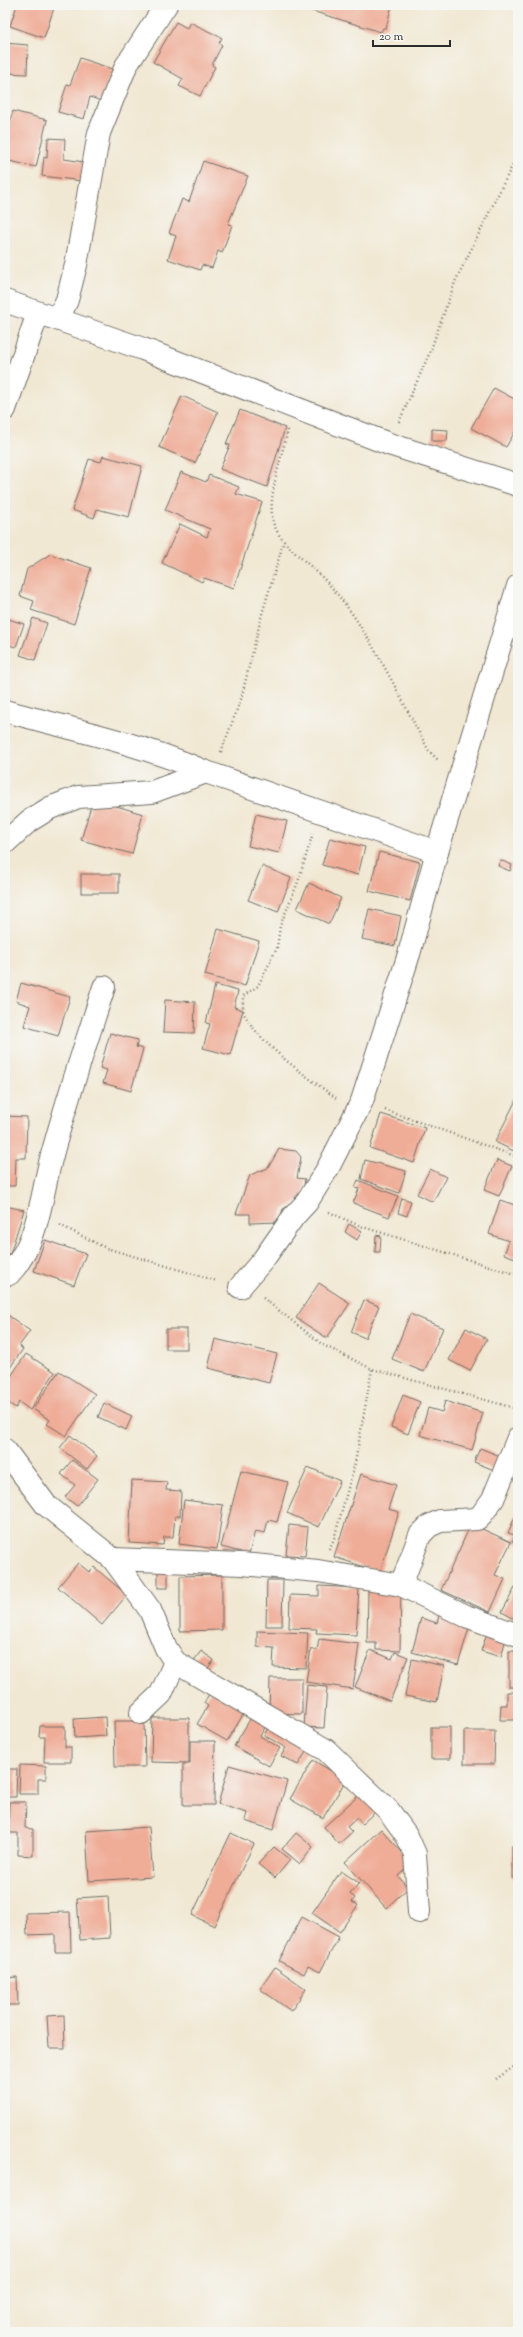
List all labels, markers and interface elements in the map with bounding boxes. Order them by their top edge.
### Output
scale bar [373,22,450,48]
text: 20 m [379,28,404,46]

